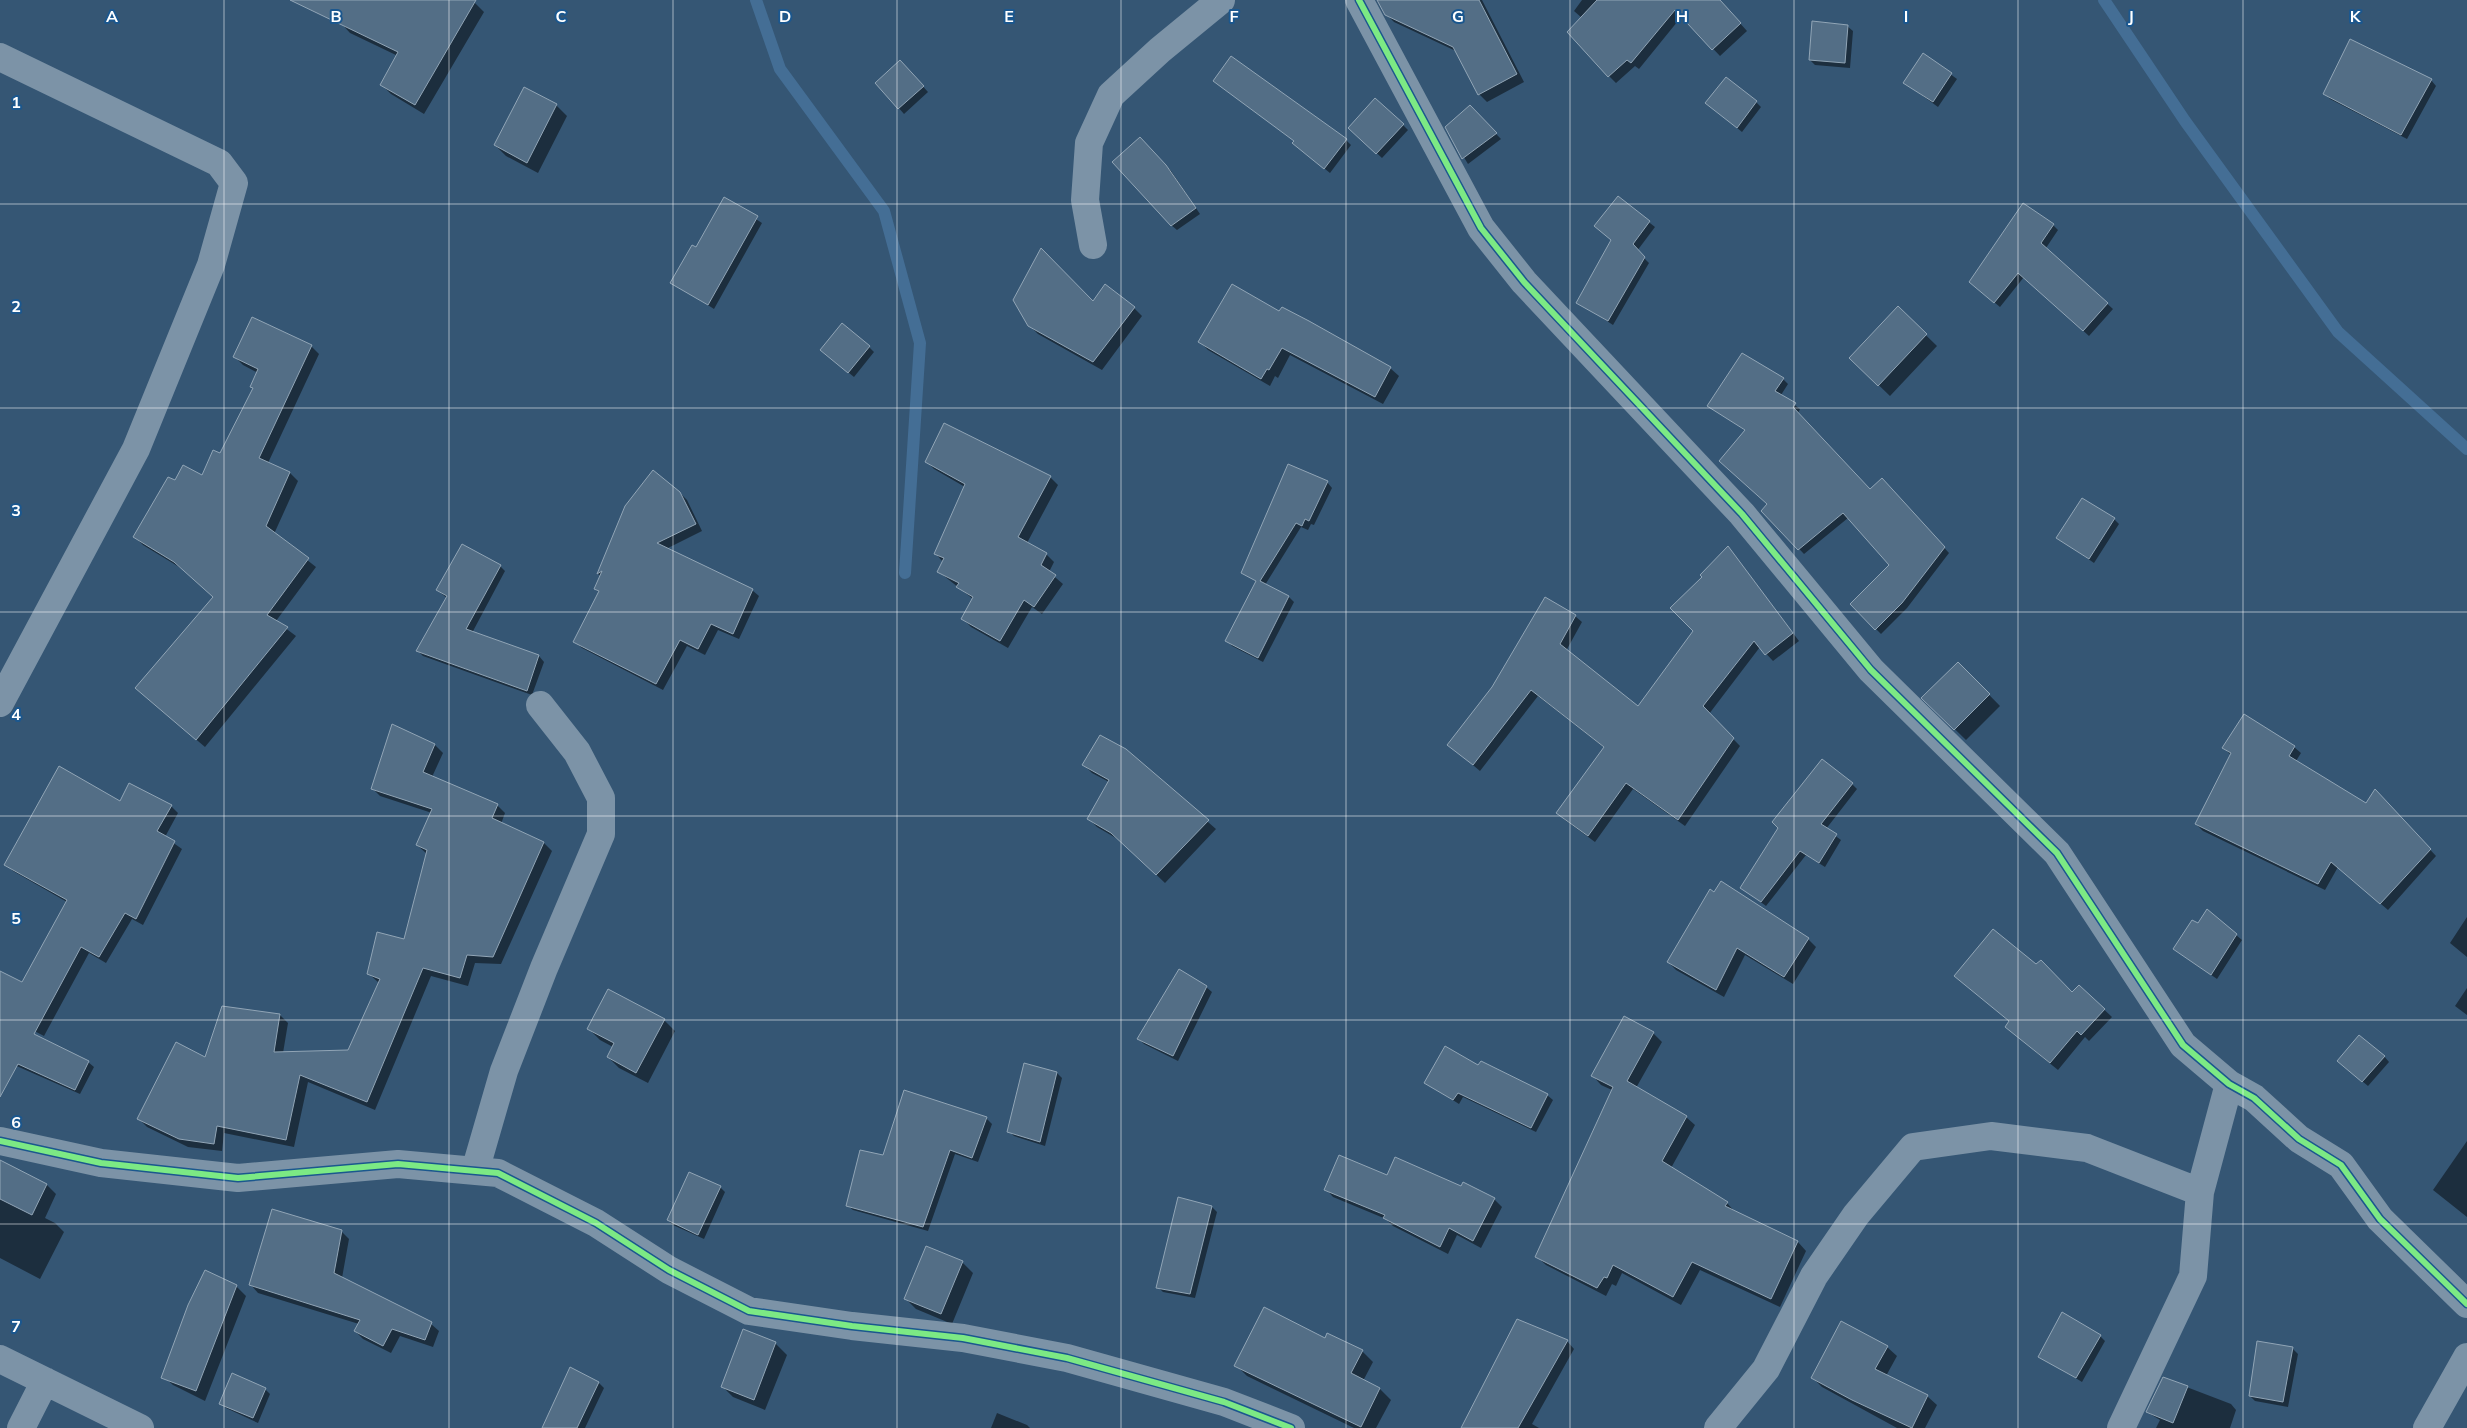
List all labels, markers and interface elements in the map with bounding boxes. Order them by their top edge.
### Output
text: A [106,6,118,26]
text: B [330,6,342,26]
text: C [556,6,567,26]
text: D [779,6,791,26]
text: E [1004,6,1014,26]
text: F [1229,6,1239,26]
text: G [1452,6,1464,26]
text: H [1676,6,1688,26]
text: I [1904,6,1908,26]
text: J [2128,6,2134,26]
text: K [2350,6,2362,26]
text: 1 [11,92,21,112]
text: 2 [11,296,21,316]
text: 3 [11,500,21,520]
text: 4 [11,704,21,724]
text: 5 [11,908,21,928]
text: 6 [11,1112,21,1132]
text: 7 [11,1316,21,1336]

